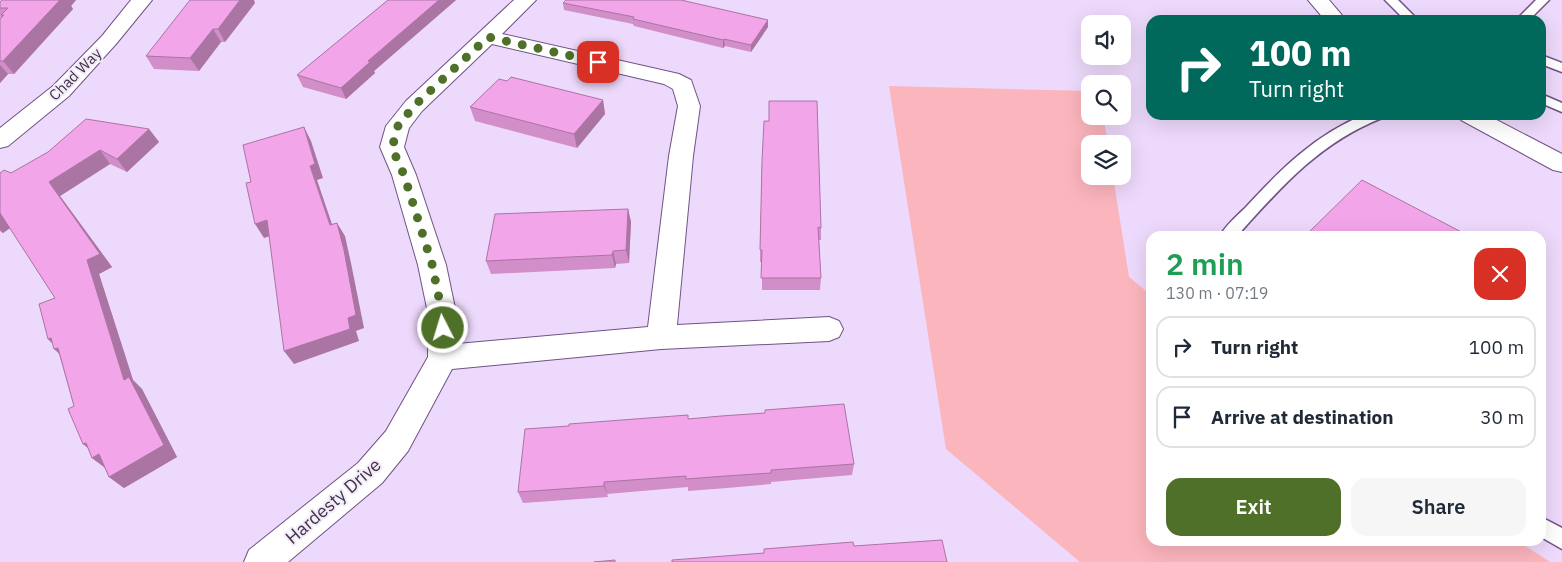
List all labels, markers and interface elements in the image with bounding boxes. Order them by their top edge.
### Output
map controls [1081,15,1131,185]
button: sound [1081,15,1131,65]
text: 100 m [1249,30,1352,76]
icon: right [1166,35,1231,100]
pin [577,41,619,83]
street label: Chad Way [45,43,106,104]
icon: arrive [584,48,612,76]
text: Turn right [1249,74,1344,103]
button: search [1081,75,1131,125]
button: layers [1081,135,1131,185]
text: 2 min [1166,244,1244,283]
button: close [1474,248,1526,300]
text: 130 m · 07:19 [1166,283,1268,303]
position arrow [416,301,468,353]
icon: right [1168,333,1196,361]
text: Turn right [1211,335,1298,359]
text: 100 m [1469,335,1524,359]
icon: arrive [1168,403,1196,431]
text: Arrive at destination [1211,405,1394,429]
text: 30 m [1480,405,1524,429]
street label: Hardesty Drive [281,453,386,549]
button: Exit [1166,478,1341,536]
button: Share [1351,478,1526,536]

